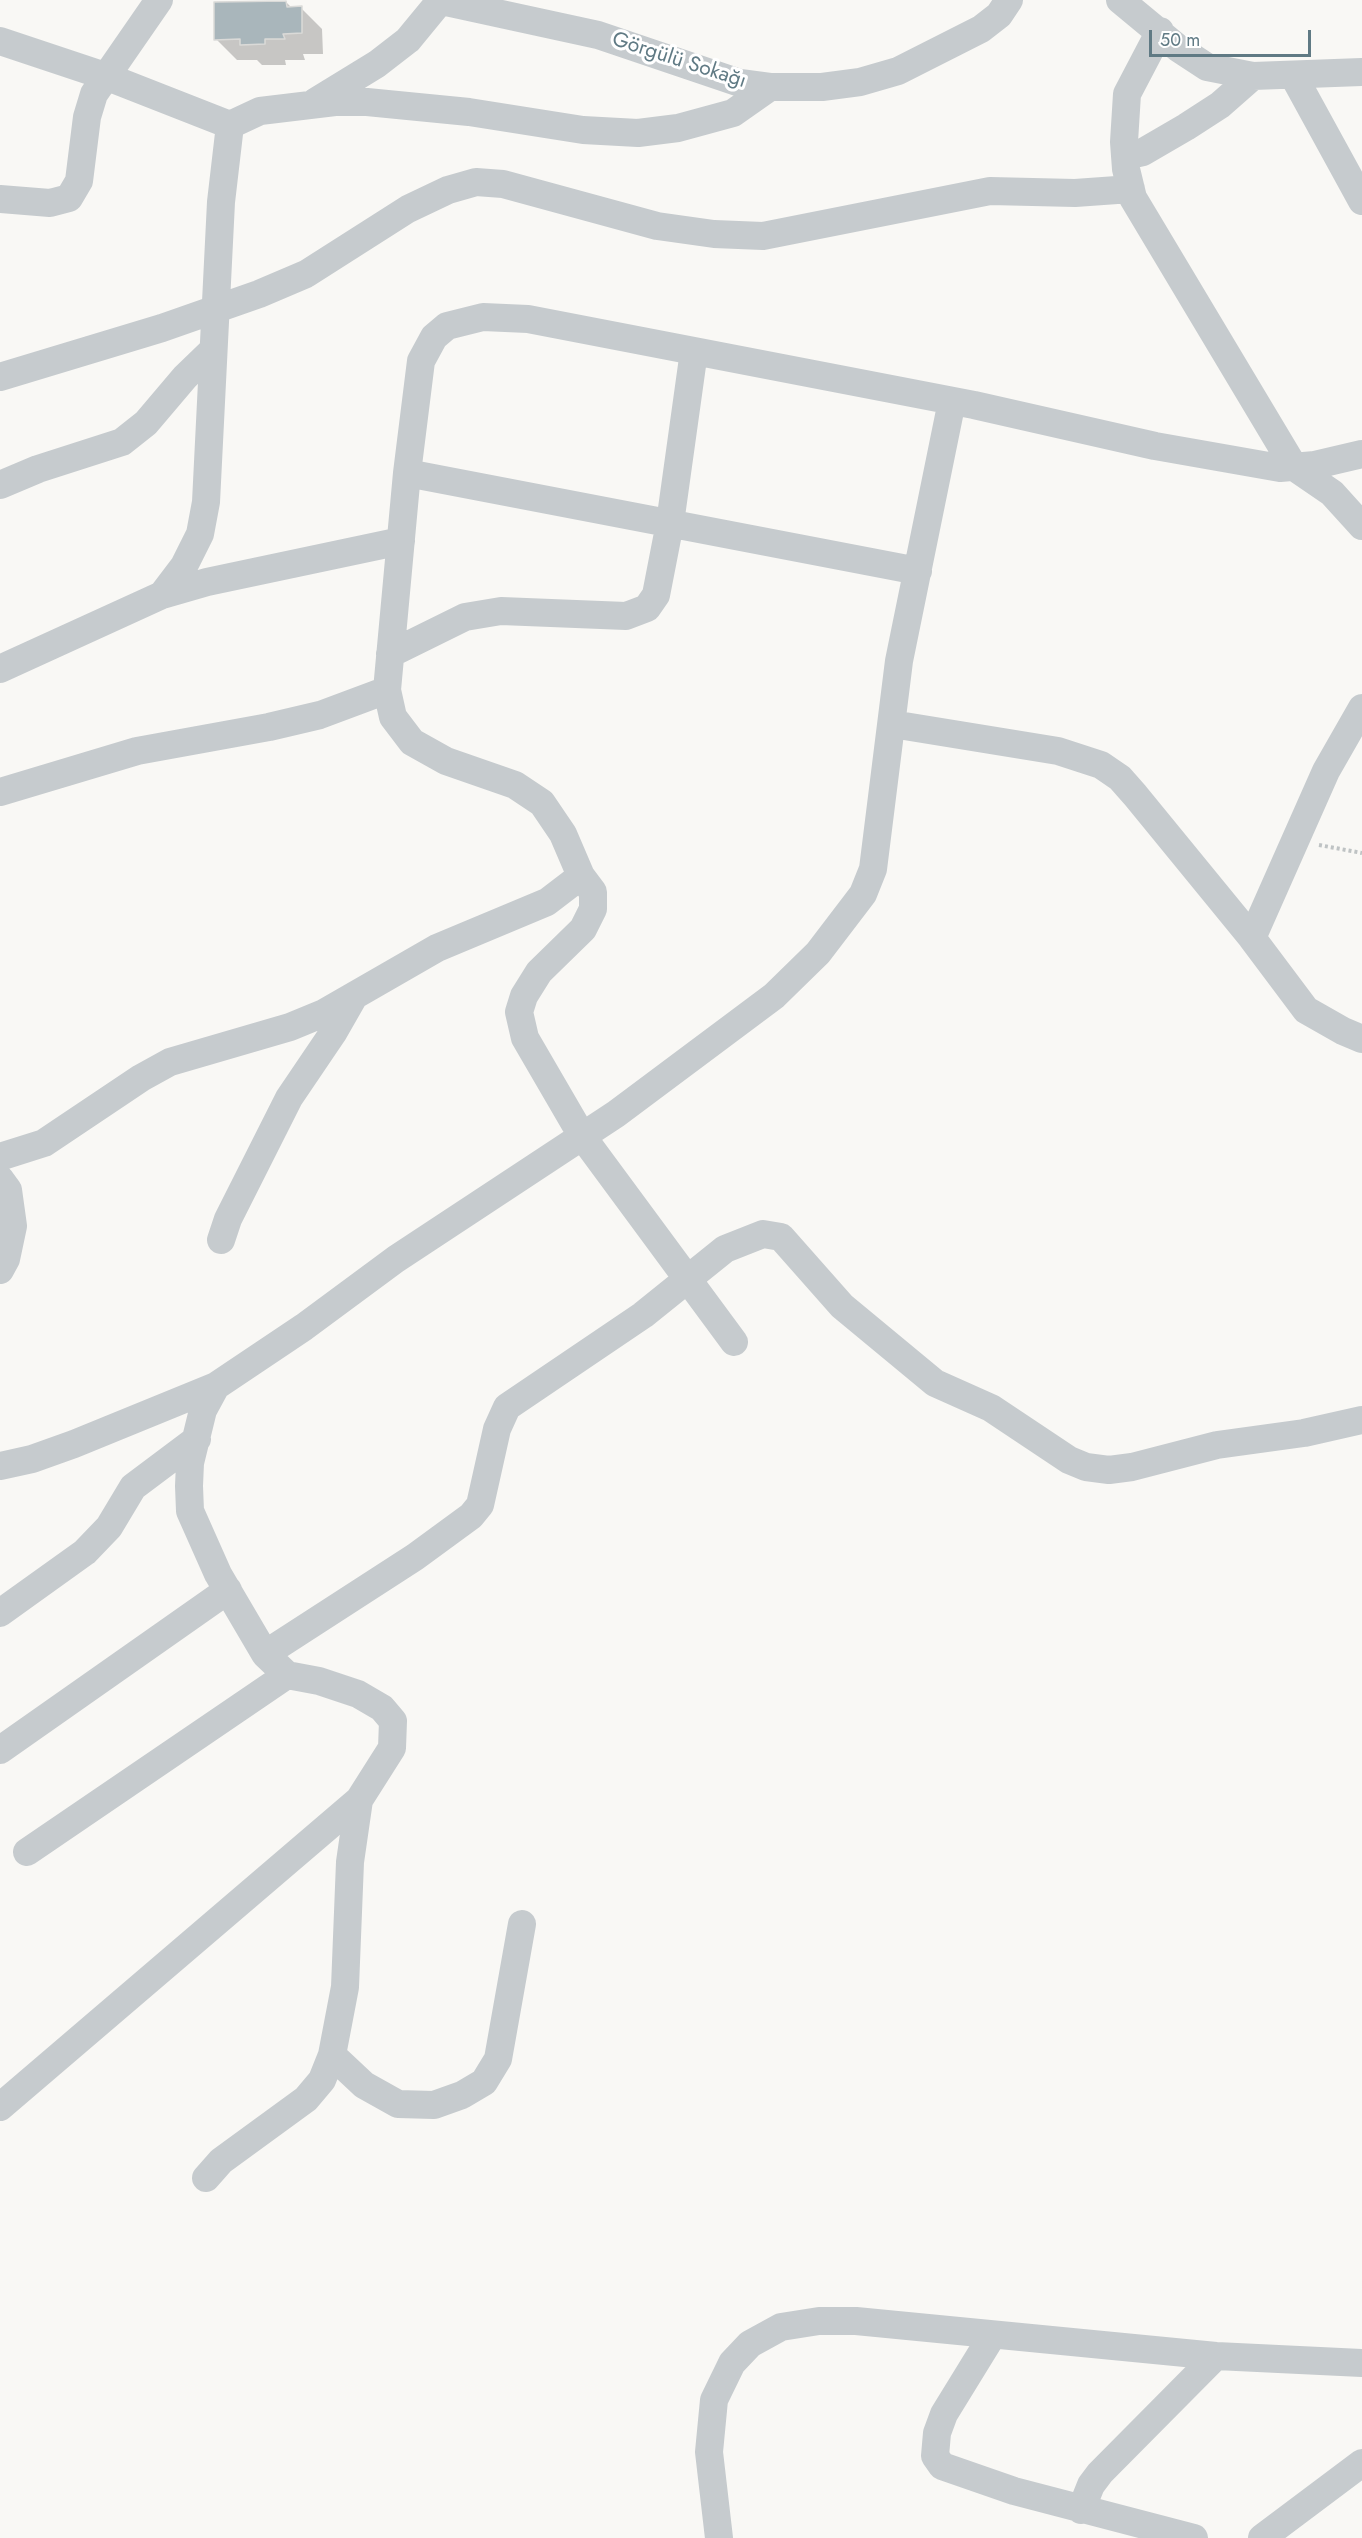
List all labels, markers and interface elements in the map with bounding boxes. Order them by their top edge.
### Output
scale bar [1152,18,1314,56]
street label: Görgülü Sokağı [609,27,749,95]
text: 50 m [1160,27,1200,53]

